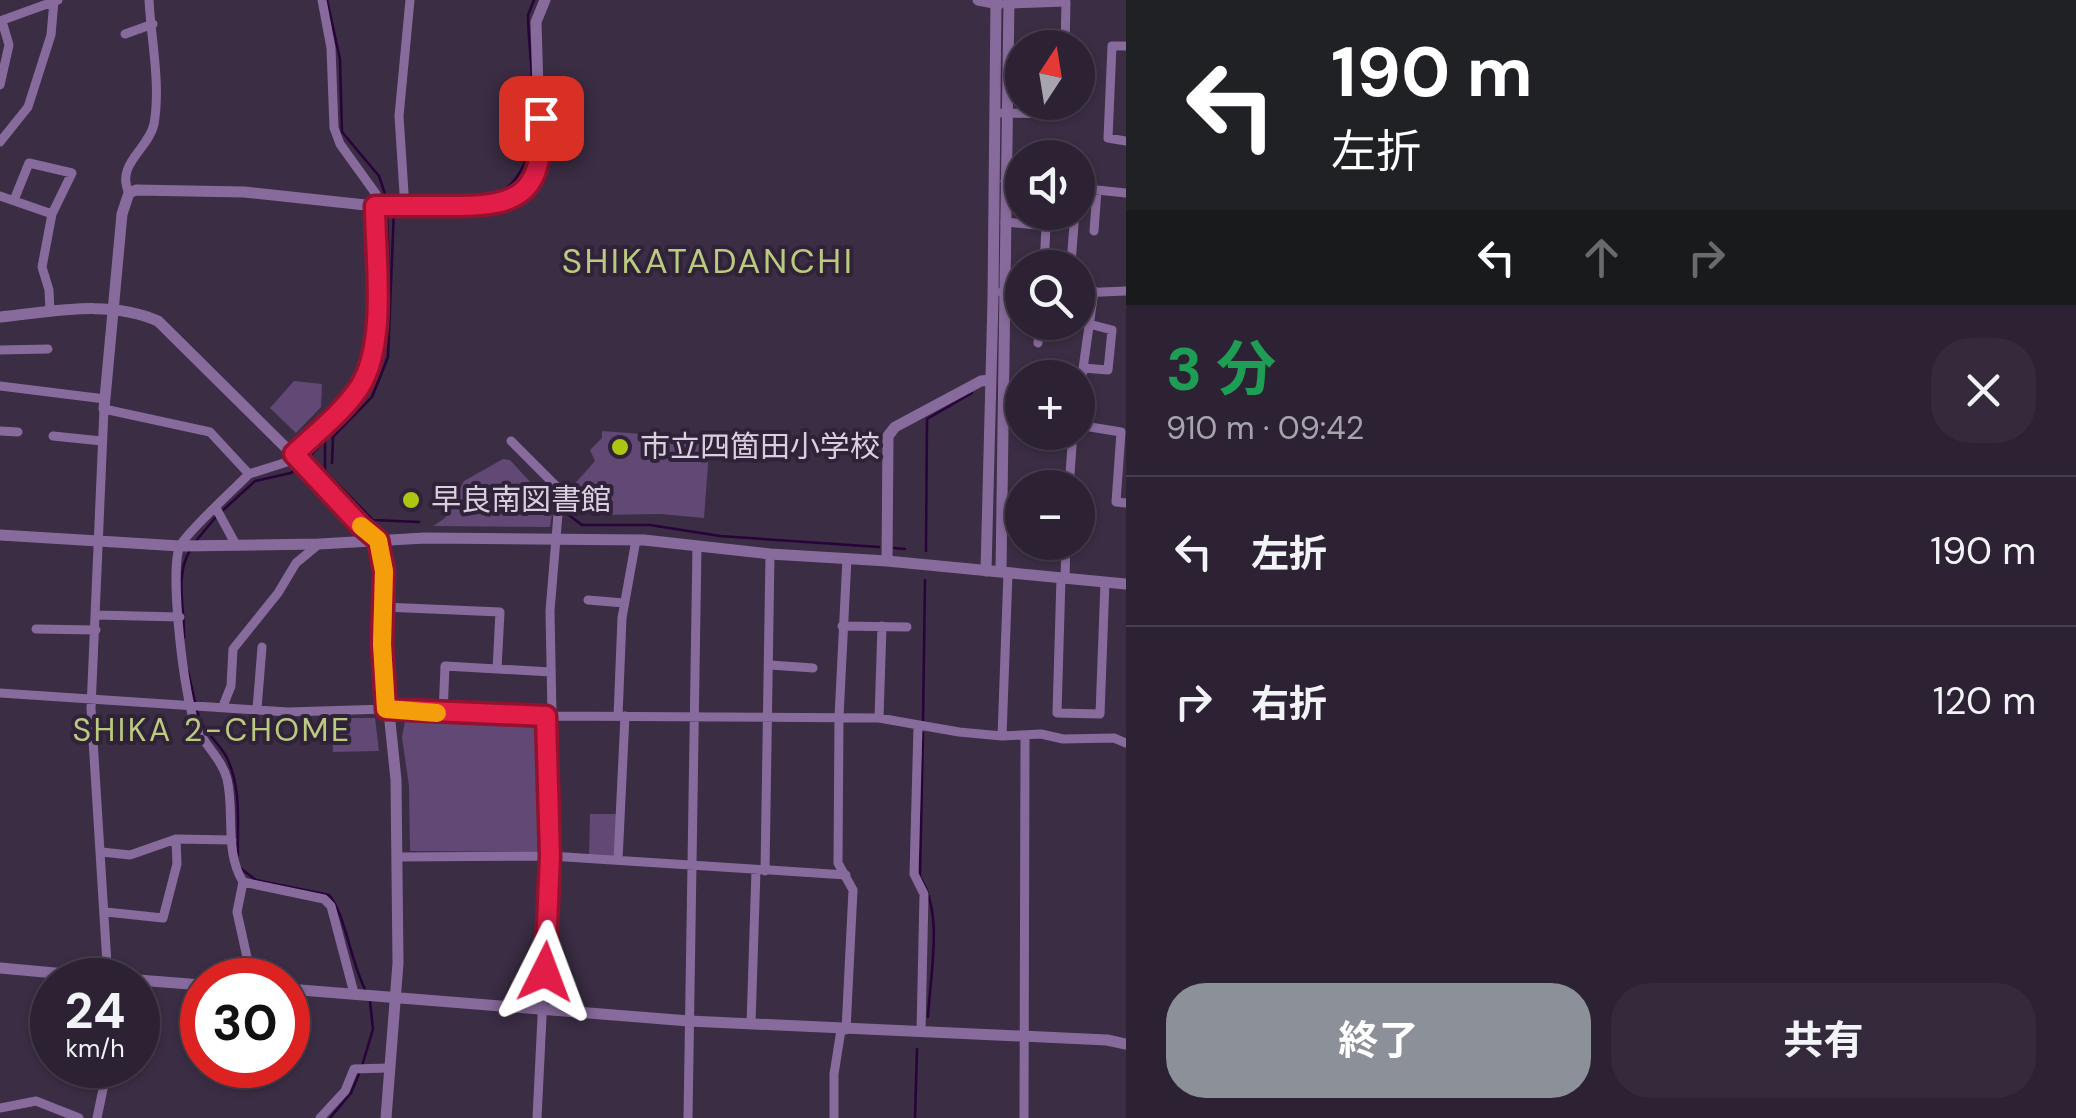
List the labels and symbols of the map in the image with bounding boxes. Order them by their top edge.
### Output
north arrow [1005,30,1095,120]
pin [499,76,584,161]
district label: SHIKATADANCHI [562,238,854,284]
place label: 市立四箇田小学校 [640,427,880,466]
marker: 市立四箇田小学校 [609,436,631,458]
place label: 早良南図書館 [431,480,611,519]
marker: 早良南図書館 [400,489,422,511]
district label: SHIKA 2-CHOME [72,709,352,751]
position arrow [493,920,597,1024]
speed limit sign: 30 [180,958,310,1088]

